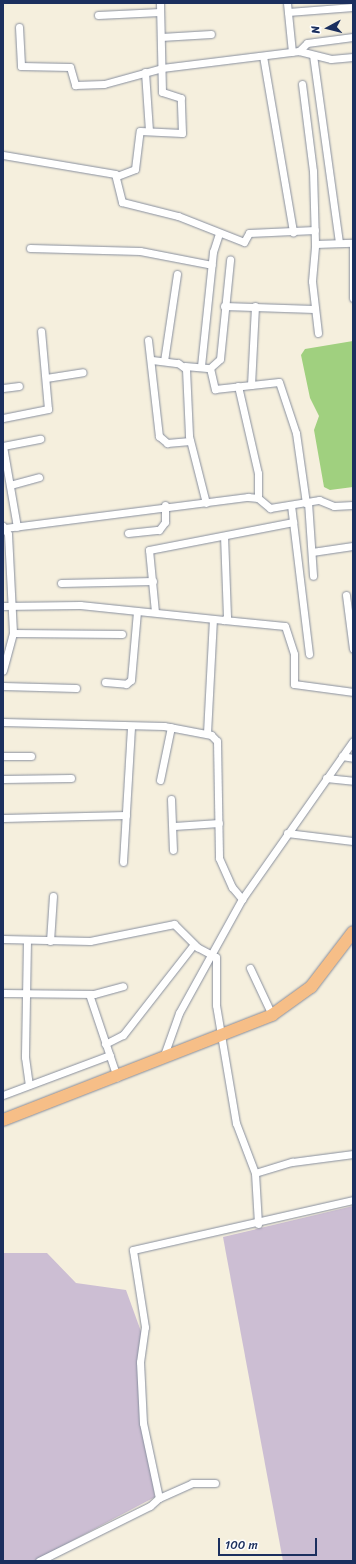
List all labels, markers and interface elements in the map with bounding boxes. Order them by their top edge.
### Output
north arrow [308,8,348,48]
text: N [306,25,325,34]
scale bar [220,1530,319,1556]
text: 100 m [225,1534,258,1556]

